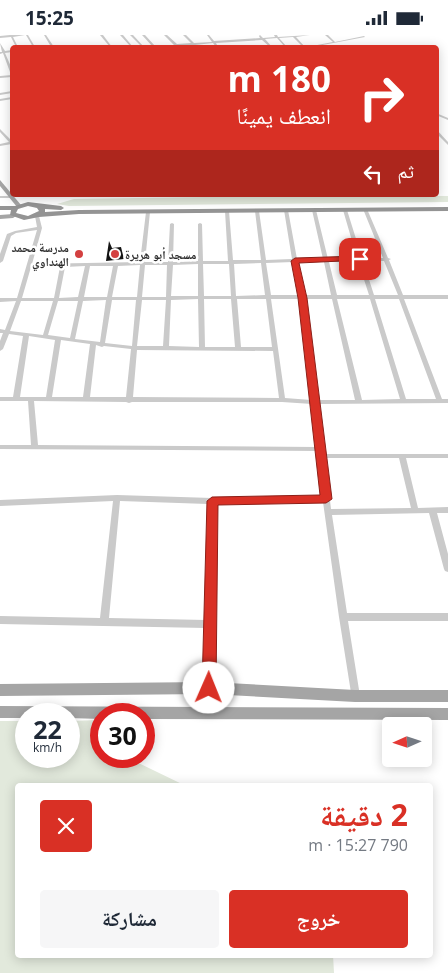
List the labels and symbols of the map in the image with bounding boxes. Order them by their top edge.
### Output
pin [339,238,381,280]
place label: مدرسة محمد الهنداوي [12,239,69,271]
place label: مسجد أبو هريرة [125,246,197,263]
marker: مدرسة محمد الهنداوي [73,248,85,260]
marker: مسجد أبو هريرة [109,248,121,260]
position arrow [182,661,234,713]
speed limit sign: 30 [90,703,155,768]
north arrow [382,717,432,767]

